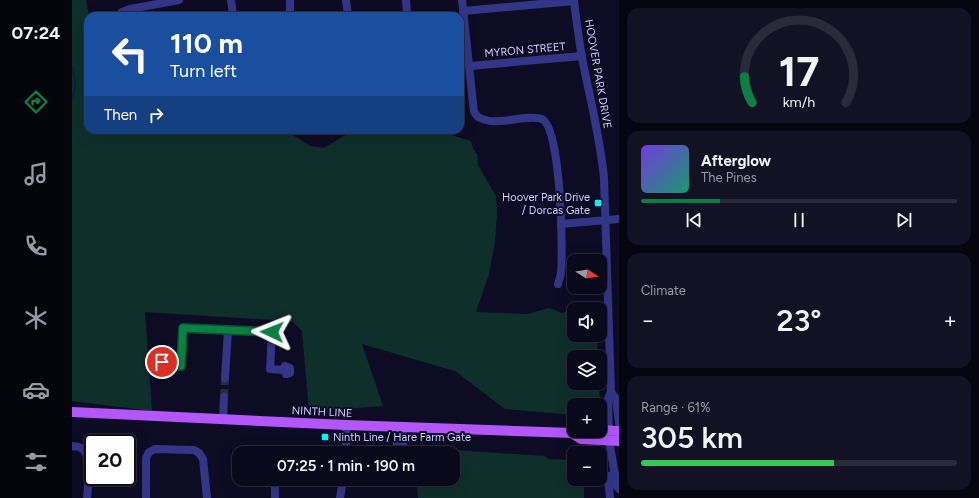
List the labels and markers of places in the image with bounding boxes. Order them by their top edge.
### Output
place label: Hoover Park Drive / Dorcas Gate [502,191,590,217]
marker: Hoover Park Drive / Dorcas Gate [593,198,603,208]
pin [145,345,179,379]
place label: Ninth Line / Hare Farm Gate [333,431,471,444]
marker: Ninth Line / Hare Farm Gate [320,432,330,442]

